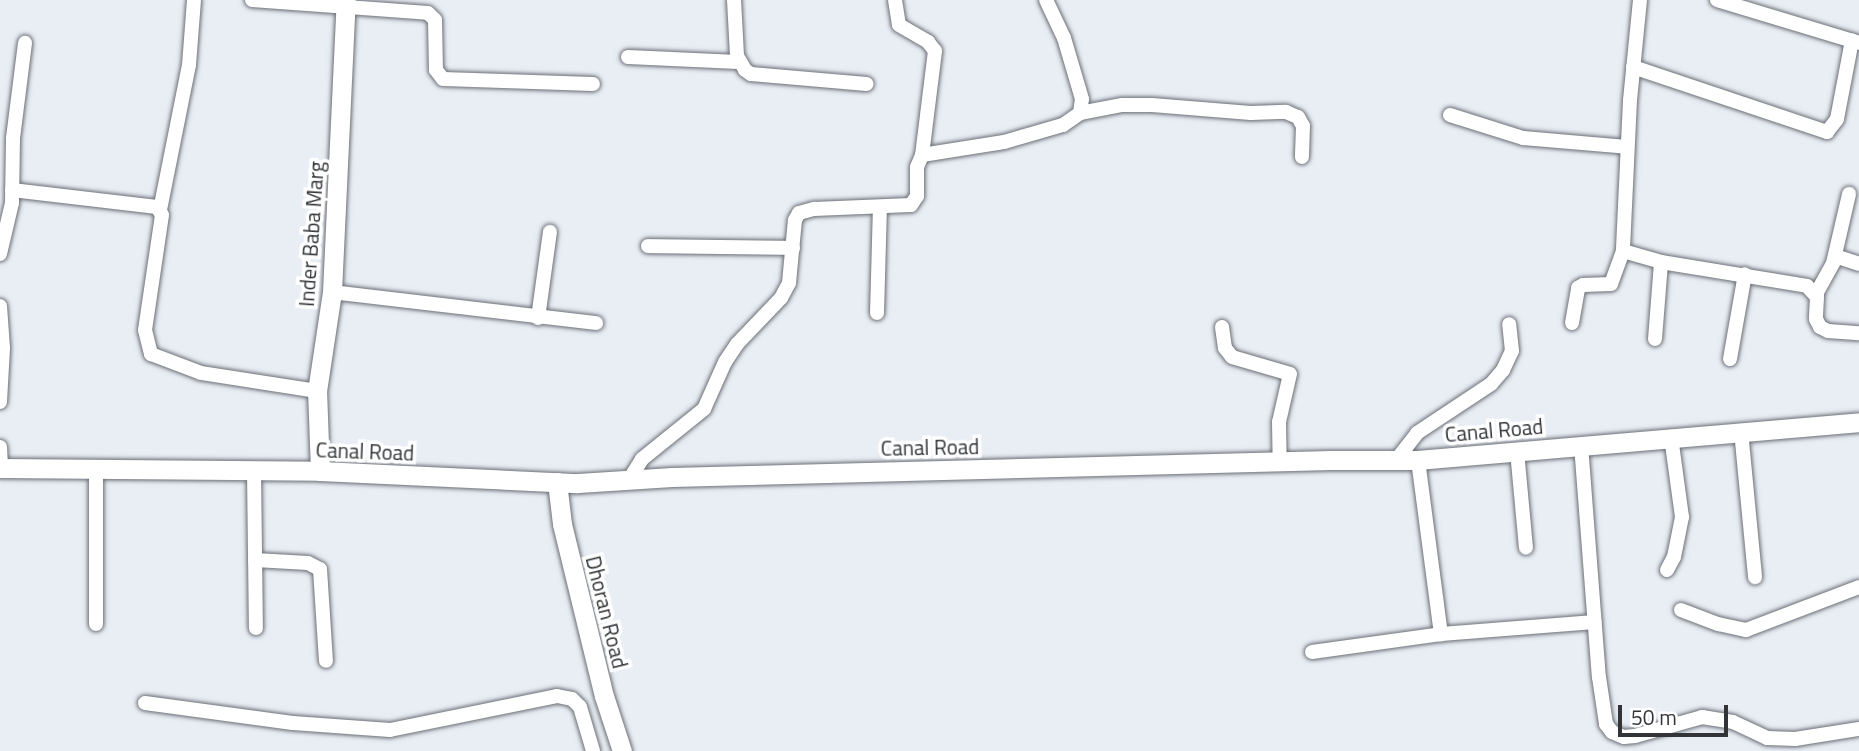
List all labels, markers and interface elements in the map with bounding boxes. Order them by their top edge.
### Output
street label: Inder Baba Marg [293,160,329,308]
street label: Canal Road [1444,413,1544,447]
street label: Canal Road [880,434,980,460]
street label: Canal Road [315,437,415,465]
street label: Dhoran Road [581,553,633,671]
scale bar [1621,692,1731,736]
text: 50 m [1631,701,1677,733]

